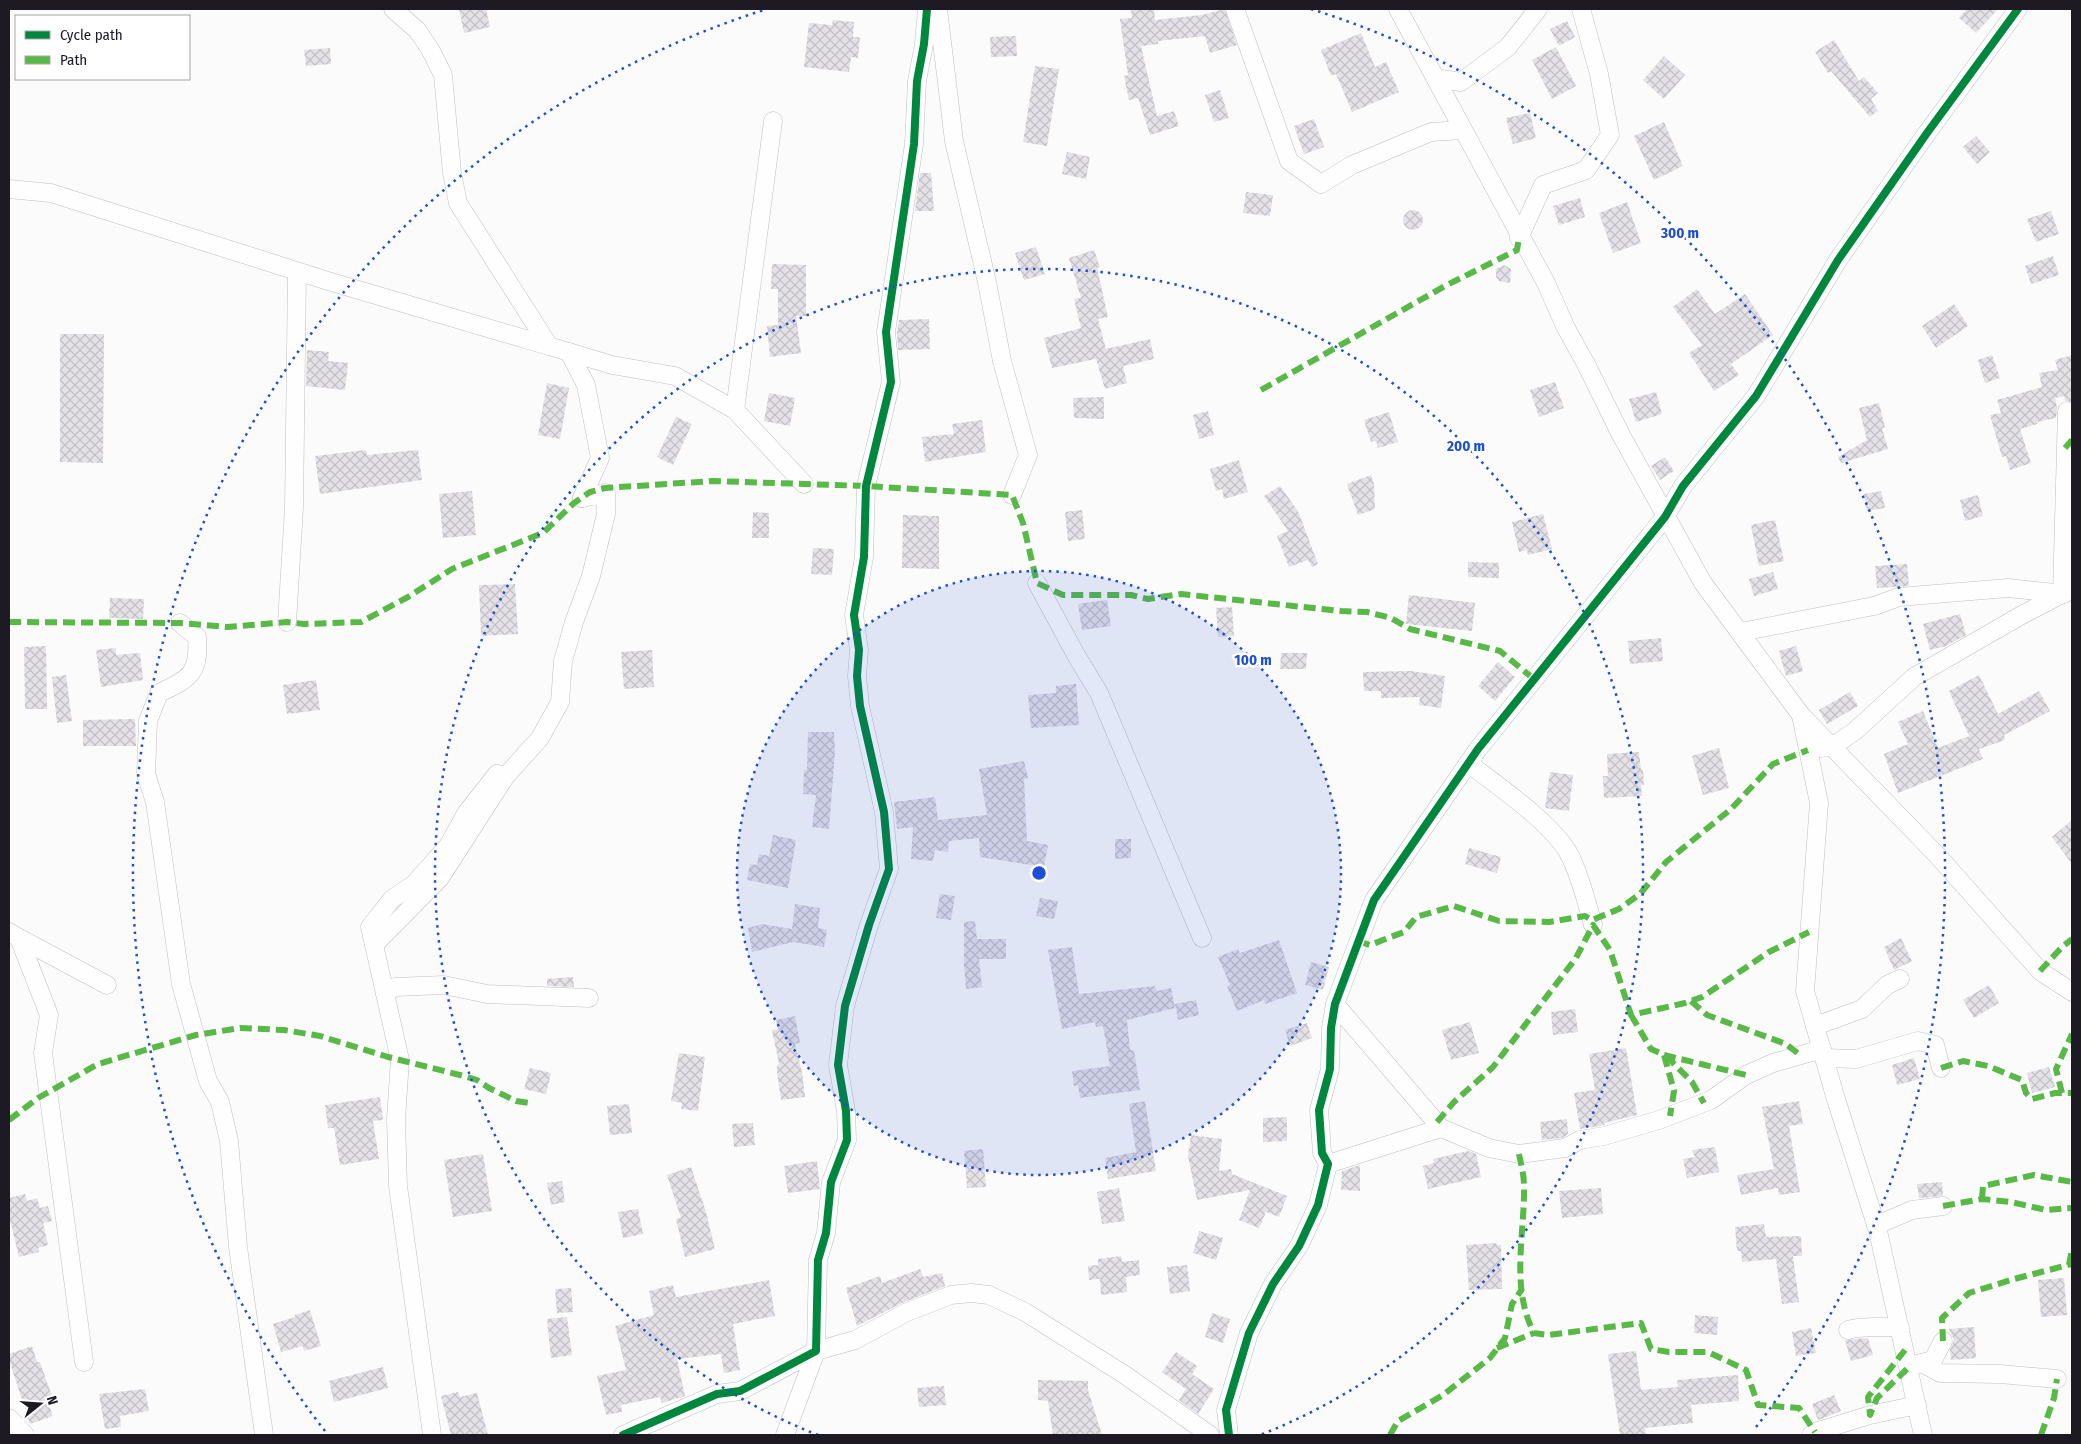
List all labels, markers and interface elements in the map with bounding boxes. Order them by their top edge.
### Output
legend [15,15,190,80]
text: Cycle path [60,26,123,44]
text: Path [60,51,87,69]
text: 300 m [1660,224,1699,242]
text: 200 m [1446,437,1485,455]
text: 100 m [1234,651,1272,669]
centre of rings [1030,864,1048,882]
north arrow [15,1379,65,1429]
text: N [43,1394,61,1407]

